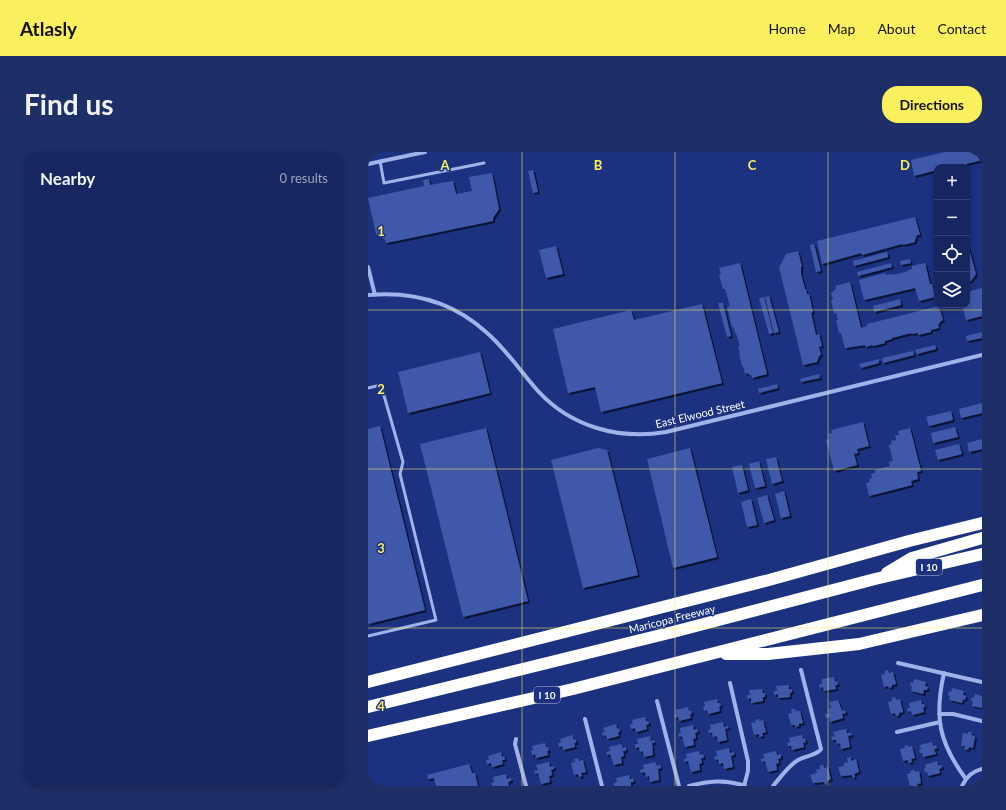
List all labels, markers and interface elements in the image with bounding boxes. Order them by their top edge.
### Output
text: Atlasly [20,17,77,40]
text: Home [768,20,806,37]
text: Map [828,20,855,37]
text: About [877,20,915,37]
text: Contact [937,20,986,37]
button: Directions [882,86,982,123]
text: Find us [24,87,114,121]
text: A [439,157,450,173]
text: B [594,157,603,173]
text: C [748,157,757,173]
text: D [900,157,910,173]
map controls [934,164,970,308]
button: + [934,164,970,200]
text: Nearby [40,168,95,189]
text: 0 results [280,170,328,186]
button: − [934,200,970,236]
text: 1 [377,223,385,239]
button: locate [934,236,970,272]
button: layers [934,272,970,308]
text: 2 [377,381,385,397]
street label: East Elwood Street [654,397,746,430]
text: 3 [377,540,385,556]
road number: I 10 [916,559,942,575]
street label: Maricopa Freeway [627,601,717,636]
road number: I 10 [534,687,560,703]
text: 4 [377,698,385,714]

